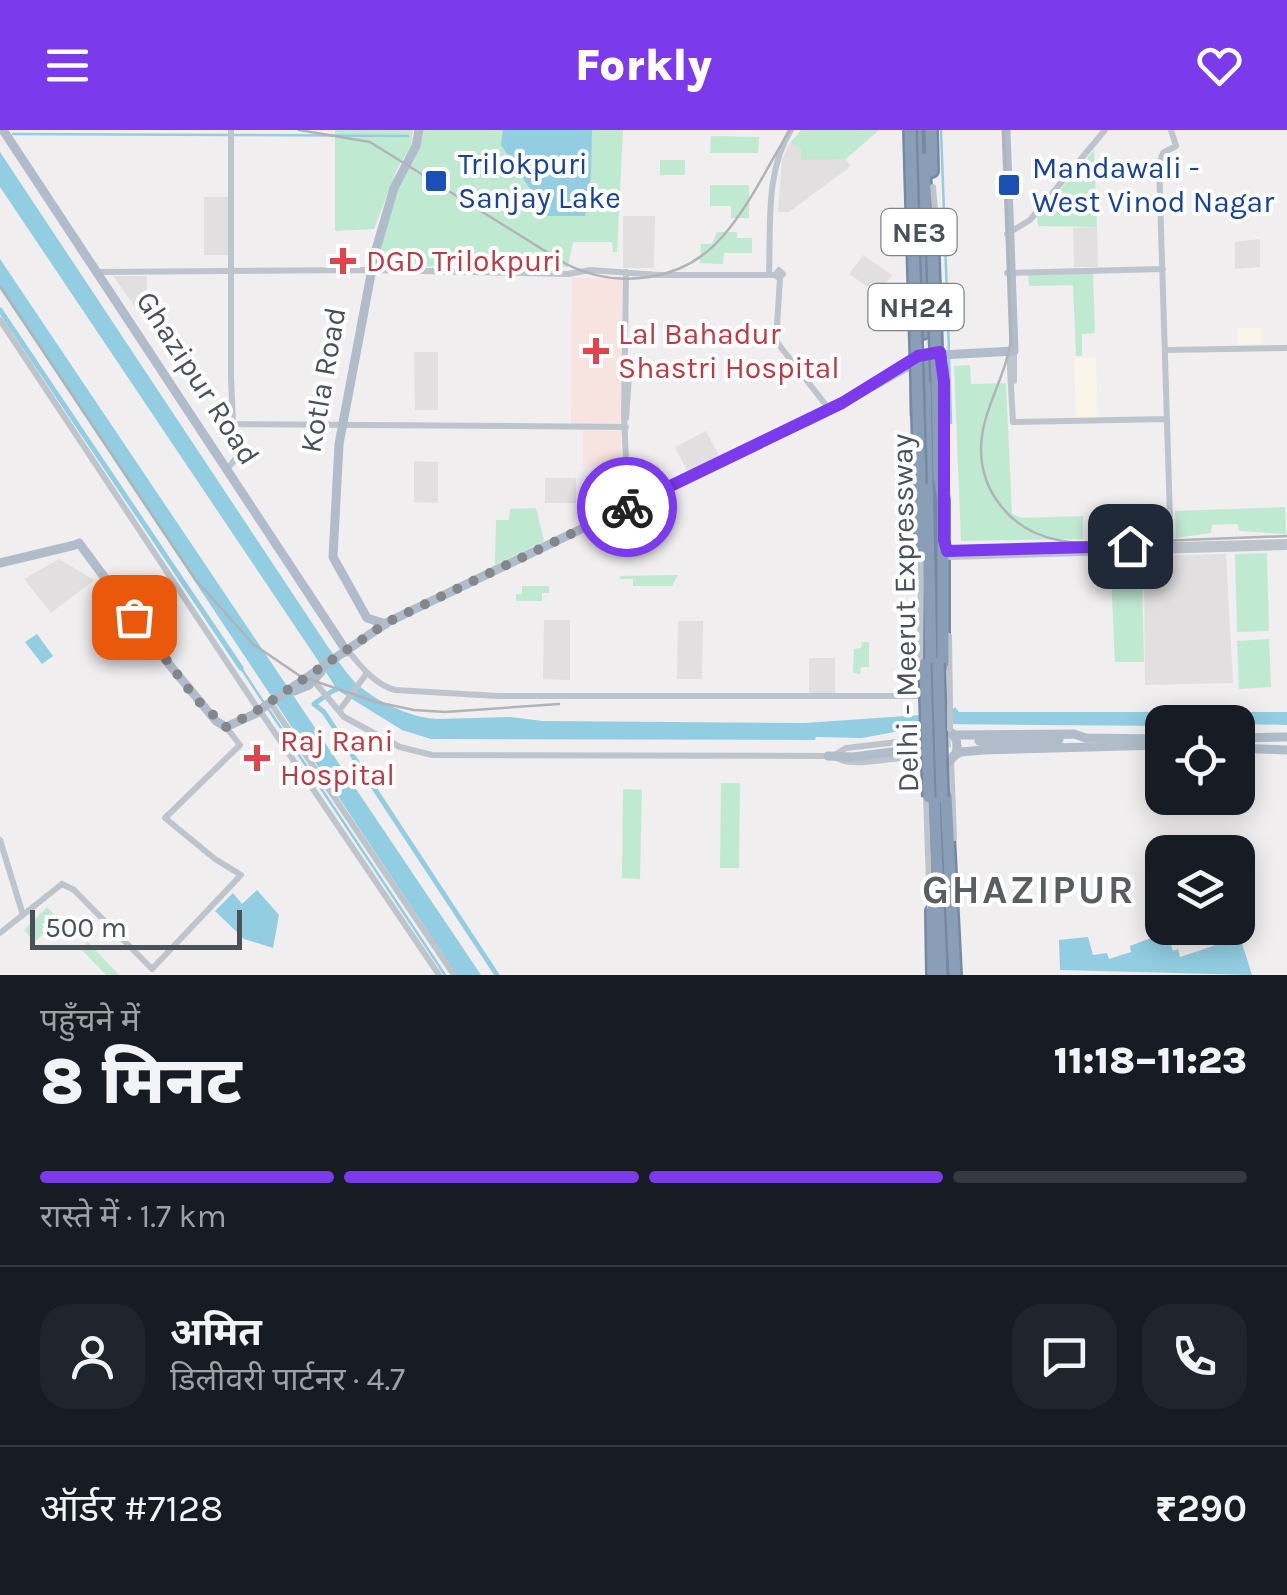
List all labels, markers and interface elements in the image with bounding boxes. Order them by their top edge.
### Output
icon: menu [40,38,95,93]
icon: heart [1192,38,1247,93]
text: Forkly [575,39,712,91]
place label: Trilokpuri Sanjay Lake [458,146,621,216]
place label: Mandawali - West Vinod Nagar [1032,150,1274,220]
marker: Trilokpuri Sanjay Lake [423,168,449,194]
marker: Mandawali - West Vinod Nagar [996,172,1022,198]
road number: NE3 [882,209,956,255]
place label: DGD Trilokpuri [366,243,562,279]
marker: DGD Trilokpuri [330,248,356,274]
street label: Ghazipur Road [128,284,268,472]
road number: NH24 [868,284,964,330]
street label: Kotla Road [293,304,353,456]
place label: Lal Bahadur Shastri Hospital [618,316,840,386]
marker: Lal Bahadur Shastri Hospital [583,338,609,364]
street label: Delhi - Meerut Expressway [884,433,926,793]
courier [577,457,677,557]
icon: bike [600,480,655,535]
pin [1088,504,1173,589]
icon: home [1103,519,1158,574]
pin [92,575,177,660]
icon: bag [107,590,162,645]
map controls [1145,705,1255,945]
button: locate [1145,705,1255,815]
place label: Raj Rani Hospital [280,723,395,793]
marker: Raj Rani Hospital [244,745,270,771]
button: layers [1145,835,1255,945]
district label: GHAZIPUR [922,866,1136,913]
scale bar [30,905,242,950]
text: 500 m [45,911,127,944]
text: पहुँचने में [40,1002,140,1039]
text: 11:18–11:23 [1054,1038,1247,1083]
text: 8 मिनट [40,1043,242,1119]
text: रास्ते में · 1.7 km [40,1198,227,1235]
button: person [40,1304,145,1409]
button: chat [1012,1304,1117,1409]
button: phone [1142,1304,1247,1409]
text: अमित [170,1310,262,1355]
text: डिलीवरी पार्टनर · 4.7 [170,1361,405,1398]
text: ऑर्डर #7128 [40,1486,223,1531]
text: ₹290 [1155,1486,1247,1531]

